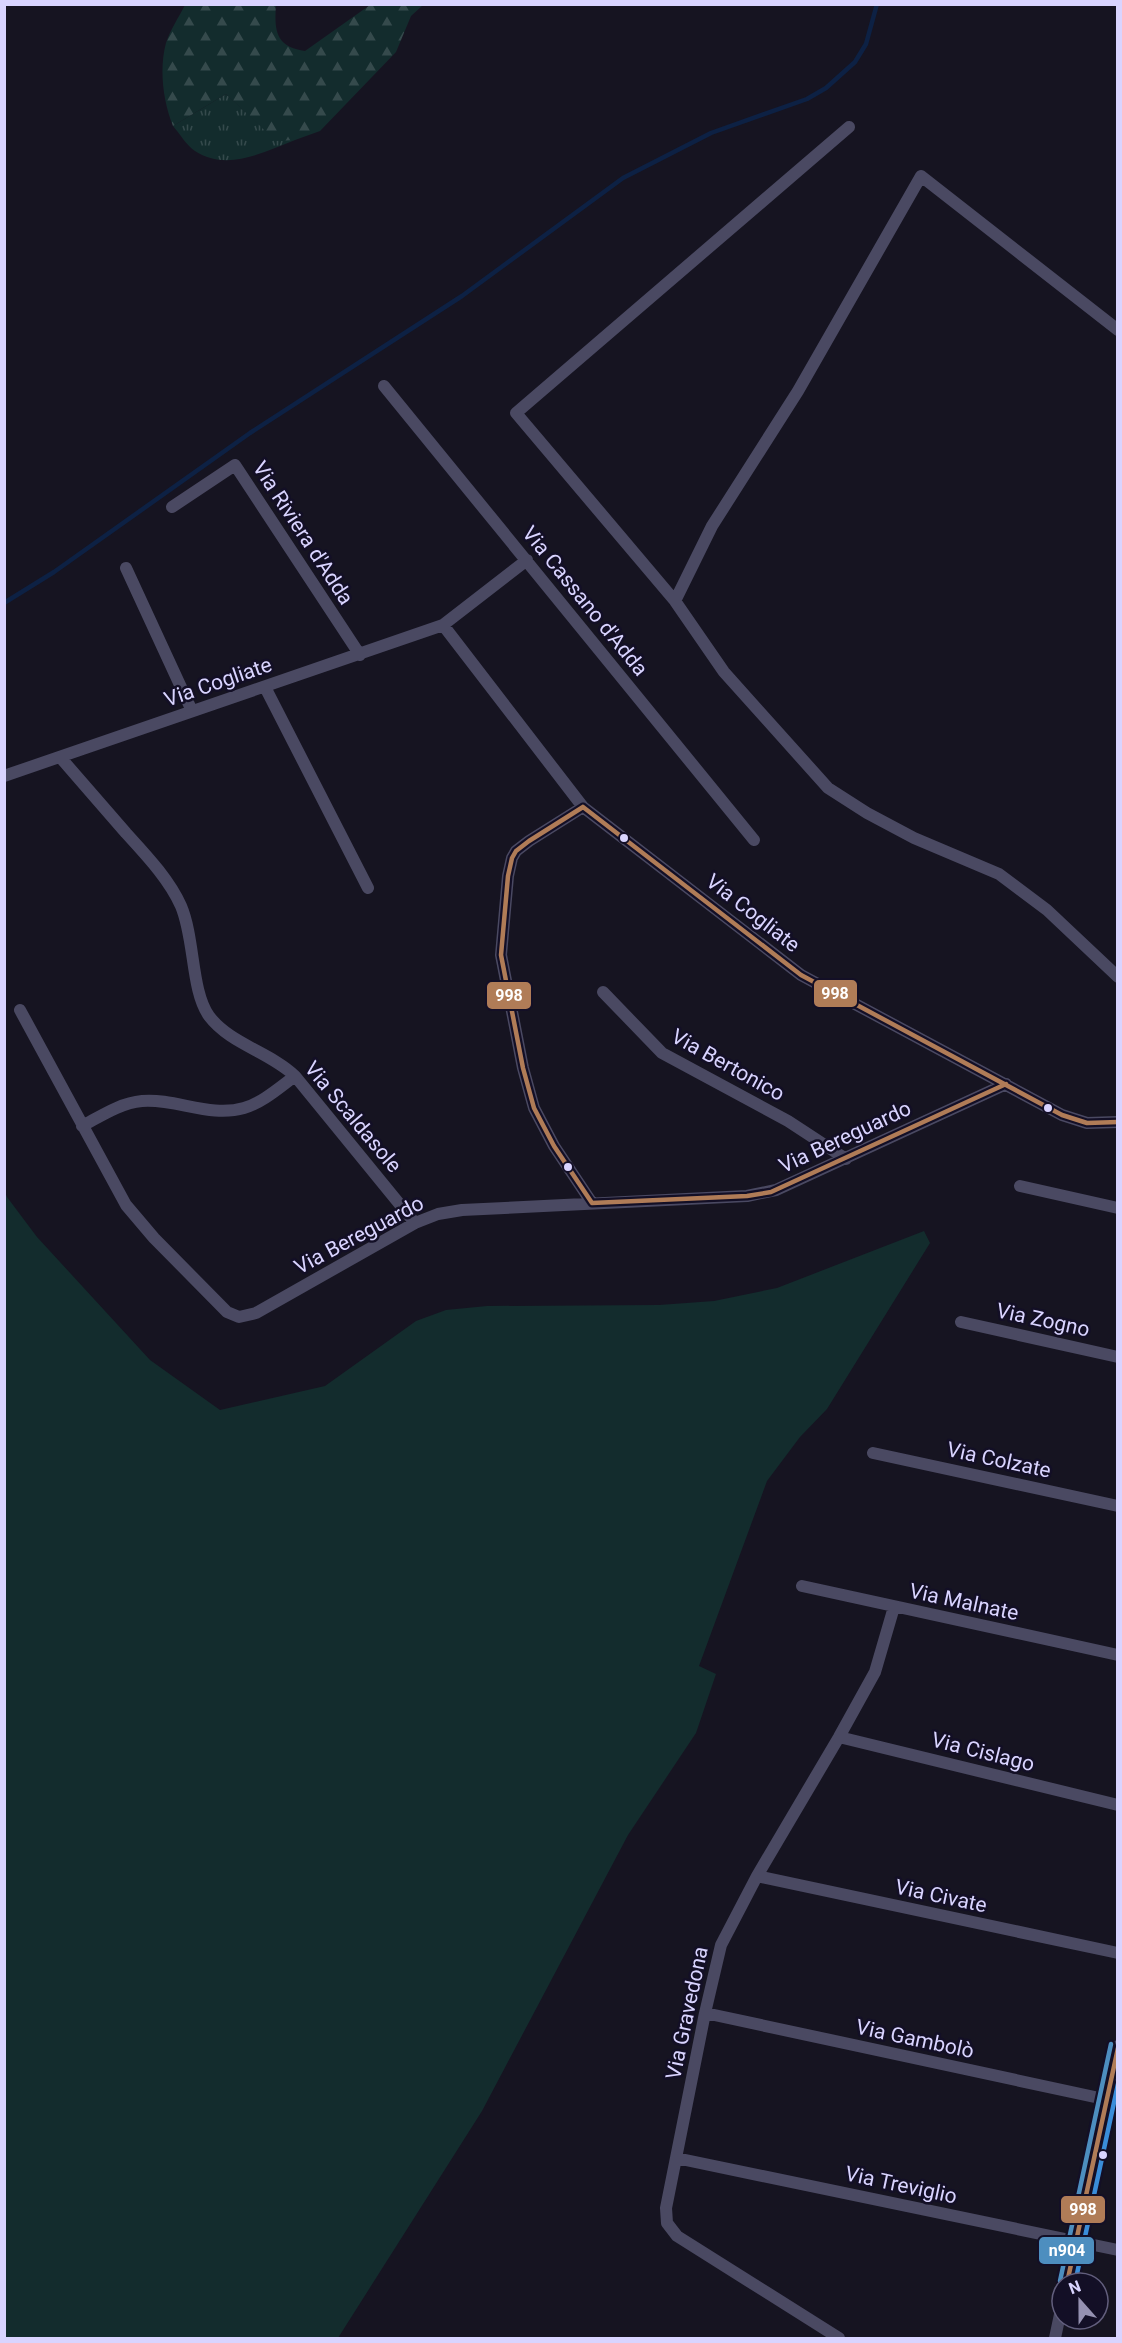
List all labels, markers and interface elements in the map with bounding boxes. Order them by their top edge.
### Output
street label: Via Riviera d'Adda [248,457,358,609]
street label: Via Cassano d'Adda [517,521,653,681]
street label: Via Cogliate [161,652,275,712]
unlabelled marker [618,832,630,844]
street label: Via Cogliate [701,869,805,957]
line badge: 998 [813,979,858,1008]
line badge: 998 [486,981,532,1010]
text: 998 [821,984,849,1003]
text: 998 [495,986,523,1005]
street label: Via Bertonico [667,1024,789,1106]
street label: Via Scaldasole [300,1057,406,1177]
street label: Via Bereguardo [775,1096,915,1178]
unlabelled marker [1042,1102,1054,1114]
unlabelled marker [562,1161,574,1173]
street label: Via Bereguardo [290,1191,428,1279]
street label: Via Zogno [994,1298,1092,1342]
street label: Via Colzate [945,1437,1053,1483]
street label: Via Malnate [907,1579,1021,1625]
street label: Via Cislago [929,1728,1037,1776]
street label: Via Civate [893,1875,989,1917]
street label: Via Gravedona [661,1944,713,2082]
street label: Via Gambolò [854,2015,976,2063]
unlabelled marker [1097,2149,1109,2161]
street label: Via Treviglio [843,2161,959,2209]
line badge: 998 [1060,2195,1106,2224]
text: 998 [1069,2200,1097,2219]
line badge: n904 [1038,2236,1095,2265]
text: n904 [1049,2241,1085,2260]
north arrow [1050,2271,1110,2331]
text: N [1066,2277,1083,2298]

